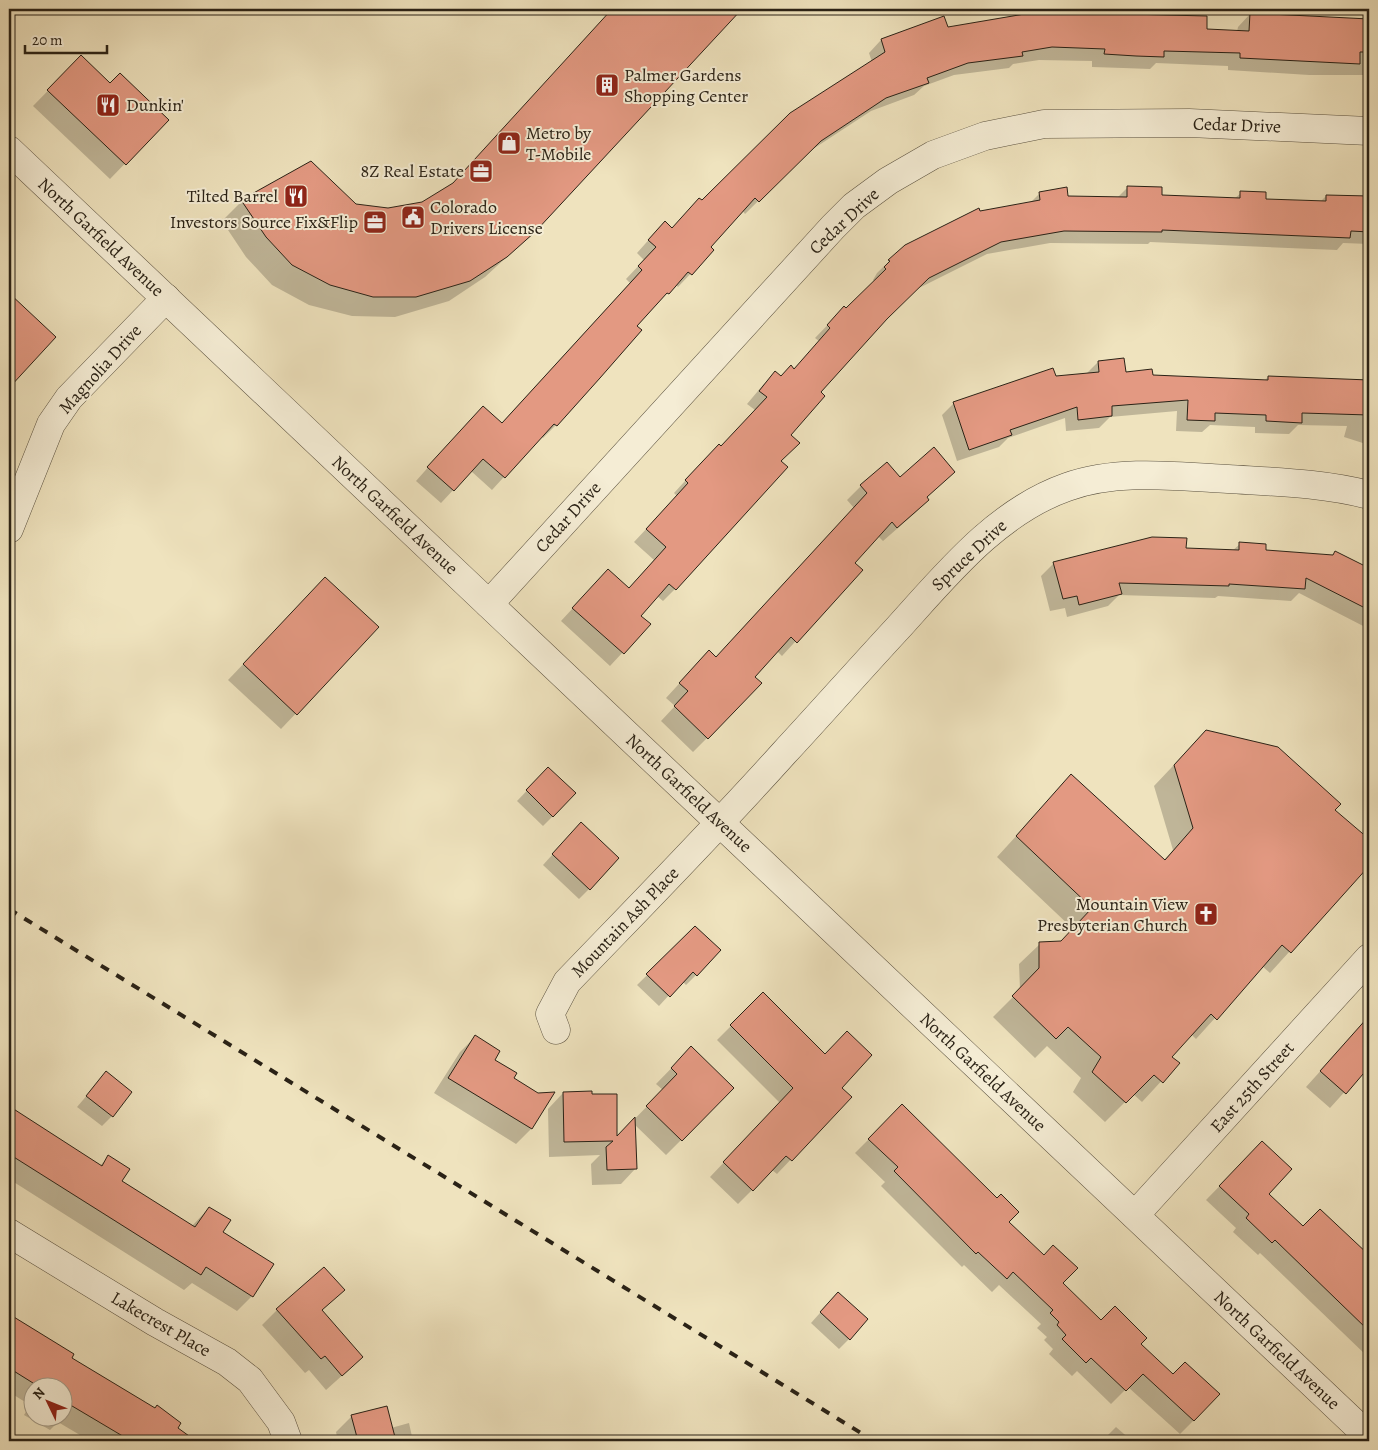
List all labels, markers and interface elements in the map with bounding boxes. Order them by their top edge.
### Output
scale bar [25,22,108,54]
text: 20 m [32,30,63,50]
place label: Palmer Gardens Shopping Center [624,63,748,108]
building icon: Palmer Gardens Shopping Center [594,72,620,98]
restaurant icon: Dunkin' [95,92,121,118]
place label: Dunkin' [126,93,184,117]
street label: Cedar Drive [1193,111,1281,139]
place label: Metro by T-Mobile [526,121,592,166]
shop icon: Metro by T-Mobile [496,130,522,156]
office icon: 8Z Real Estate [468,158,494,184]
place label: 8Z Real Estate [360,159,464,183]
street label: North Garfield Avenue [33,172,169,302]
street label: Cedar Drive [804,182,884,260]
restaurant icon: Tilted Barrel [283,183,309,209]
place label: Tilted Barrel [187,184,279,208]
place label: Colorado Drivers License [430,195,543,240]
public building icon: Colorado Drivers License [400,204,426,230]
office icon: Investors Source Fix&Flip [362,209,388,235]
place label: Investors Source Fix&Flip [170,210,358,234]
street label: Magnolia Drive [53,319,147,419]
street label: North Garfield Avenue [327,450,463,580]
street label: Cedar Drive [530,476,606,558]
street label: Spruce Drive [926,514,1012,596]
street label: North Garfield Avenue [621,728,757,858]
street label: Mountain Ash Place [566,861,684,983]
place label: Mountain View Presbyterian Church [1037,892,1188,937]
church icon: Mountain View Presbyterian Church [1193,901,1219,927]
street label: North Garfield Avenue [915,1007,1051,1137]
street label: East 25th Street [1205,1036,1299,1138]
street label: North Garfield Avenue [1209,1285,1345,1415]
street label: Lakecrest Place [107,1286,215,1362]
north arrow [22,1378,72,1428]
text: N [28,1383,49,1404]

